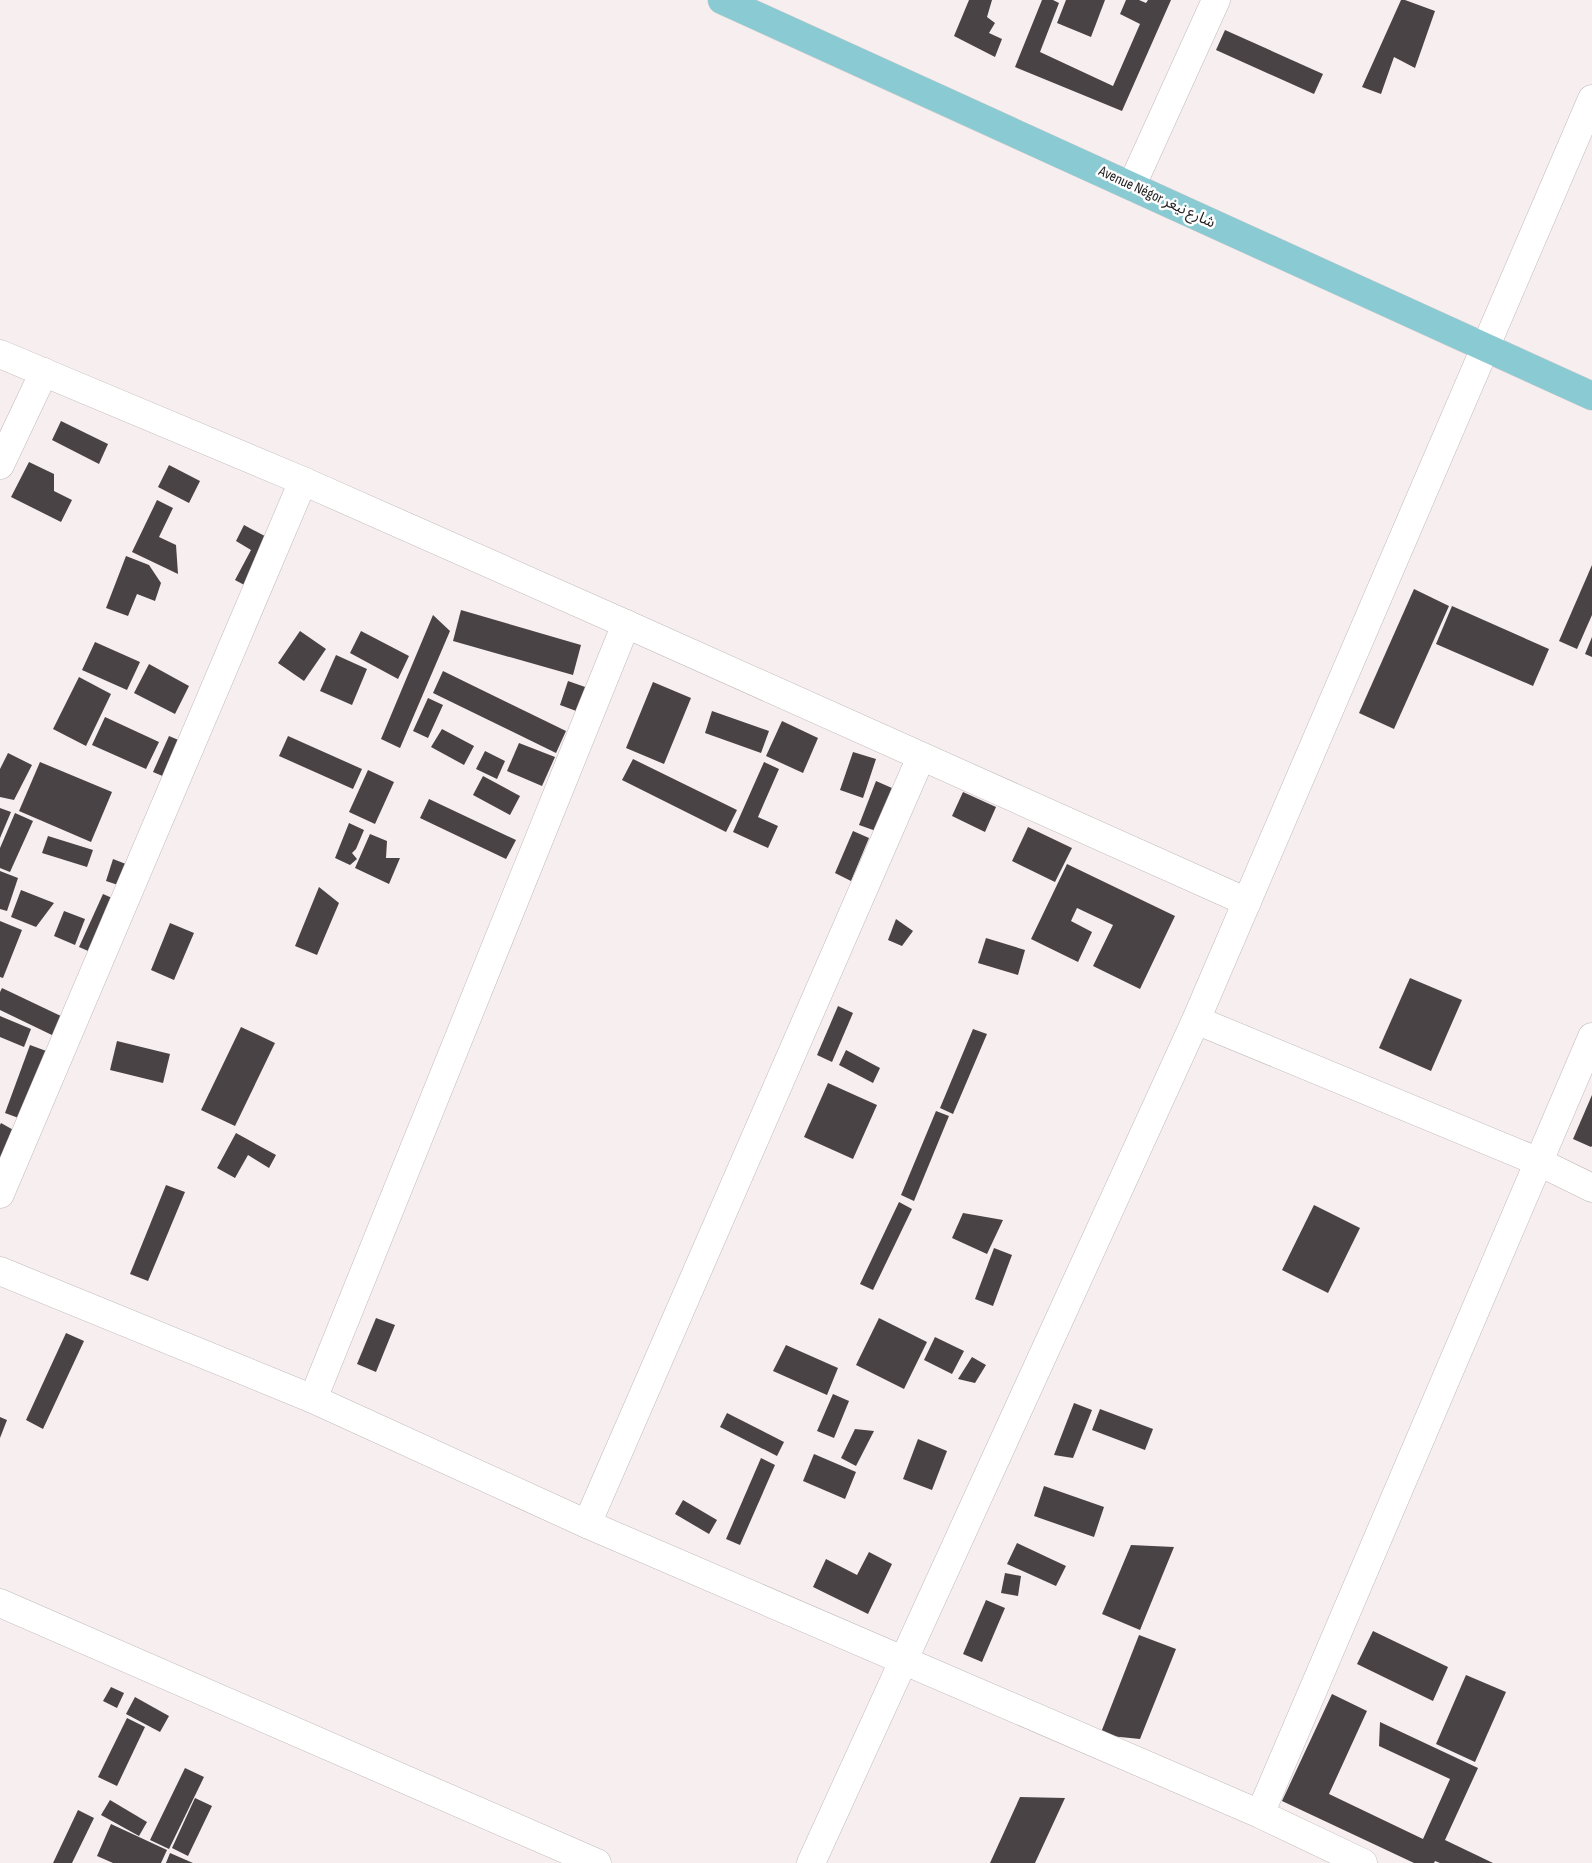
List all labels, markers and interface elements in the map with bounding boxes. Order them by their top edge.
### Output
street label: Avenue Négor شارع نيغر [1094,161,1219,234]

